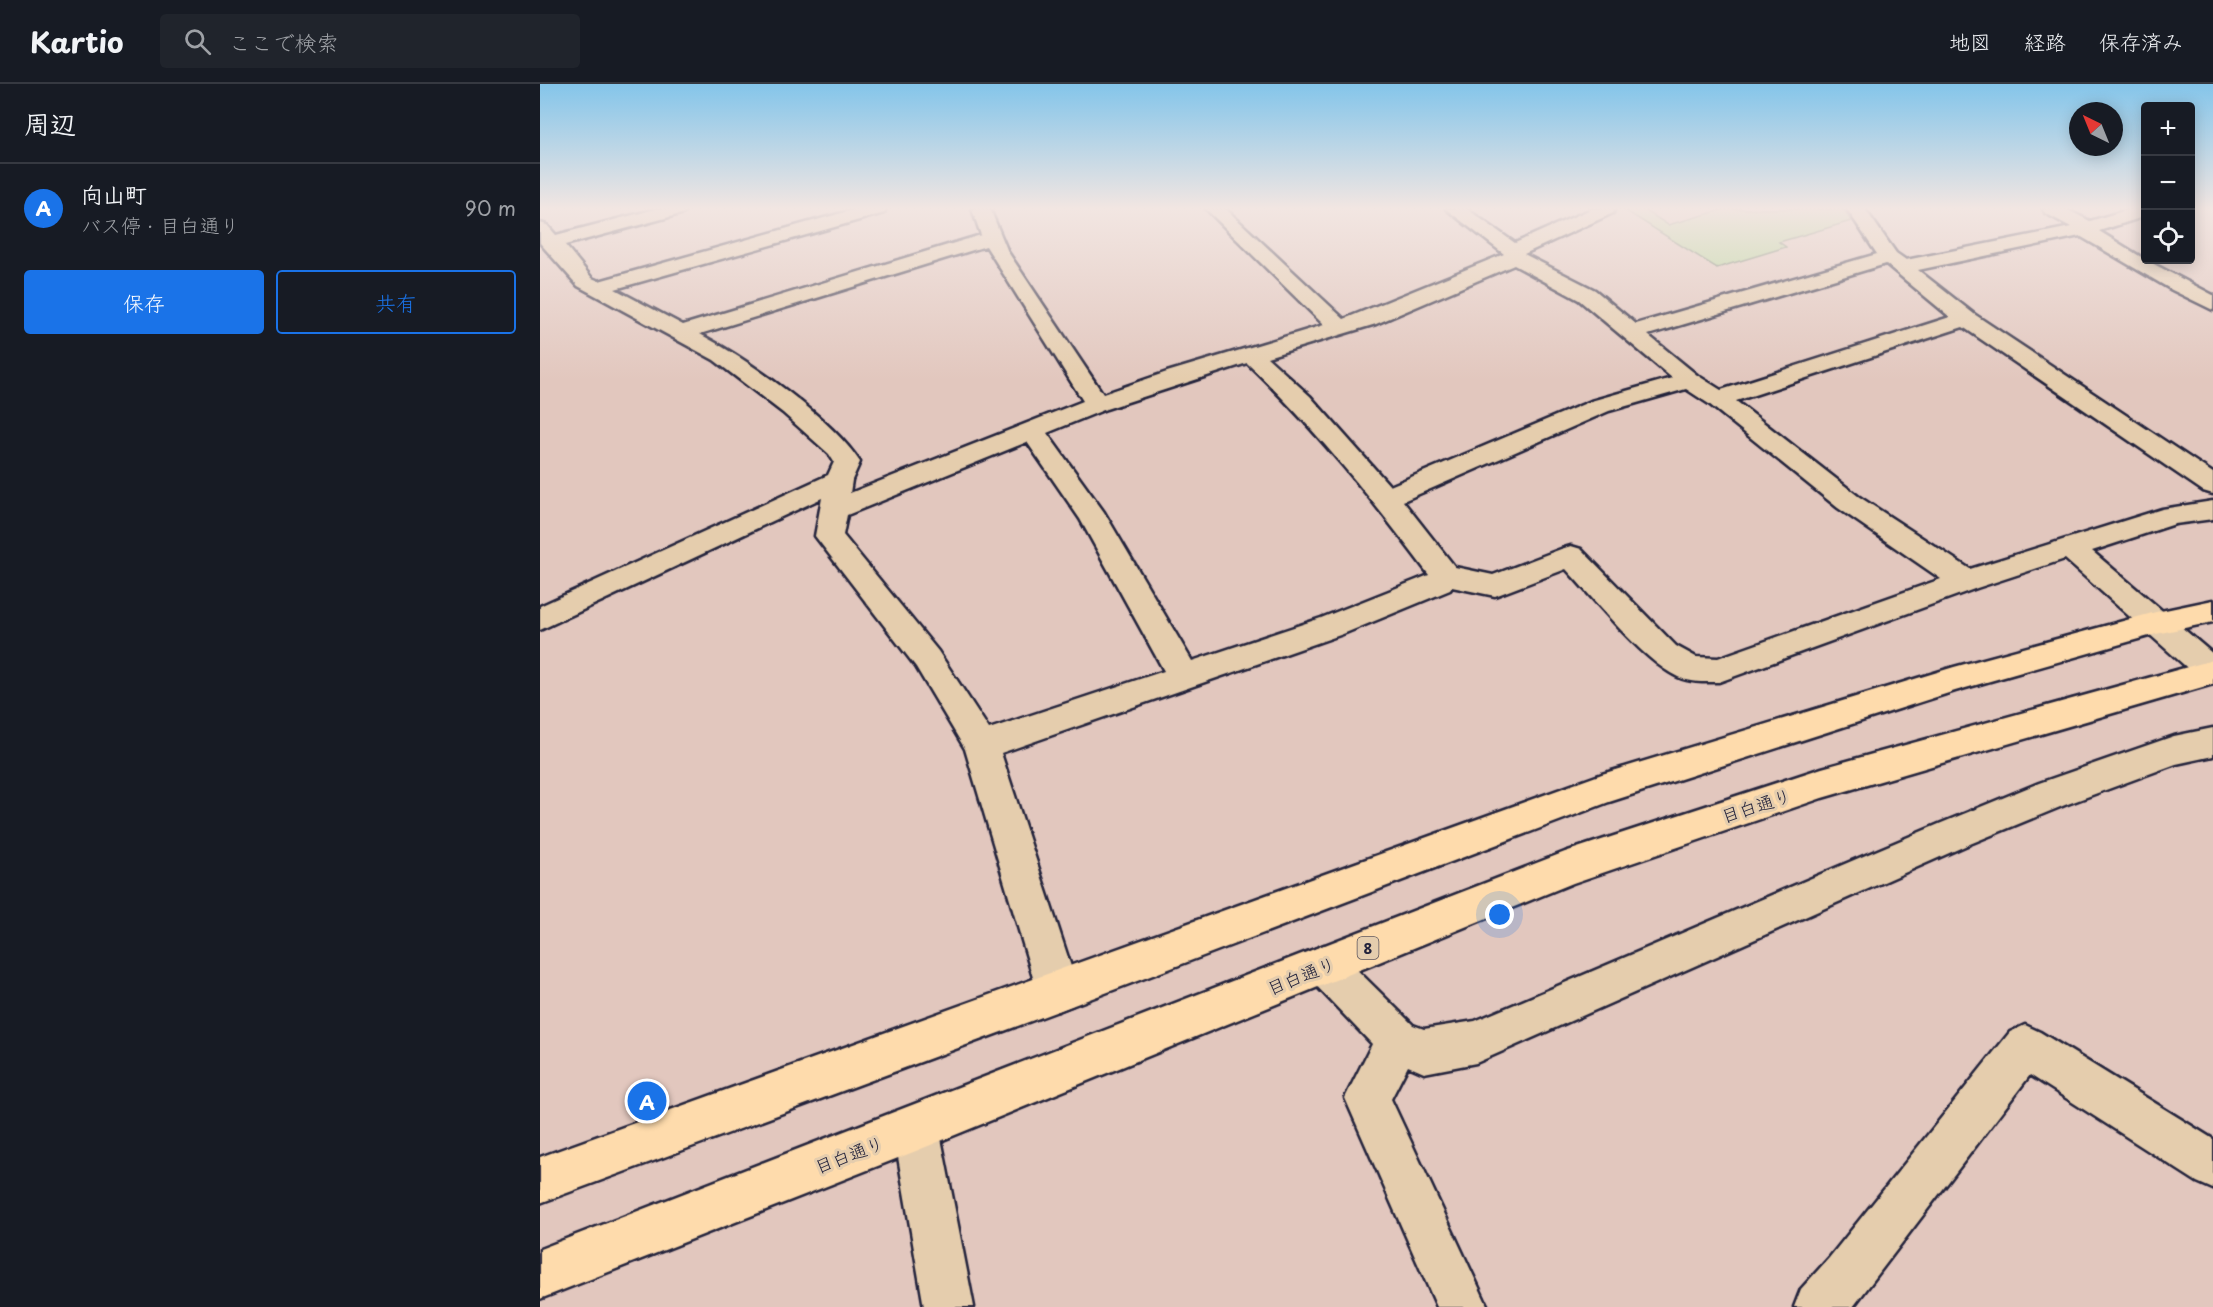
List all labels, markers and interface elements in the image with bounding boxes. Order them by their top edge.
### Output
search box [160,14,580,68]
text: Kartio [30,20,124,63]
icon: search [181,25,214,58]
text: ここで検索 [229,25,339,58]
text: 地図 [1949,25,1991,57]
text: 経路 [2024,25,2066,57]
text: 保存済み [2099,25,2183,57]
north arrow [2069,102,2123,156]
map controls [2141,102,2195,264]
button: + [2141,102,2195,156]
text: 周辺 [24,104,76,143]
button: − [2141,156,2195,210]
text: 向山町 [81,177,147,210]
text: A [36,193,51,223]
text: 90 m [465,193,516,223]
text: バス停 · 目白通り [81,210,240,240]
button: locate [2141,210,2195,264]
button: 保存 [24,270,264,334]
button: 共有 [276,270,516,334]
street label: 目白通り [1718,781,1794,829]
your location [1485,900,1514,929]
road number: 8 [1358,937,1378,959]
street label: 目白通り [1263,949,1339,1001]
pin: A [628,1078,666,1124]
street label: 目白通り [811,1128,887,1180]

